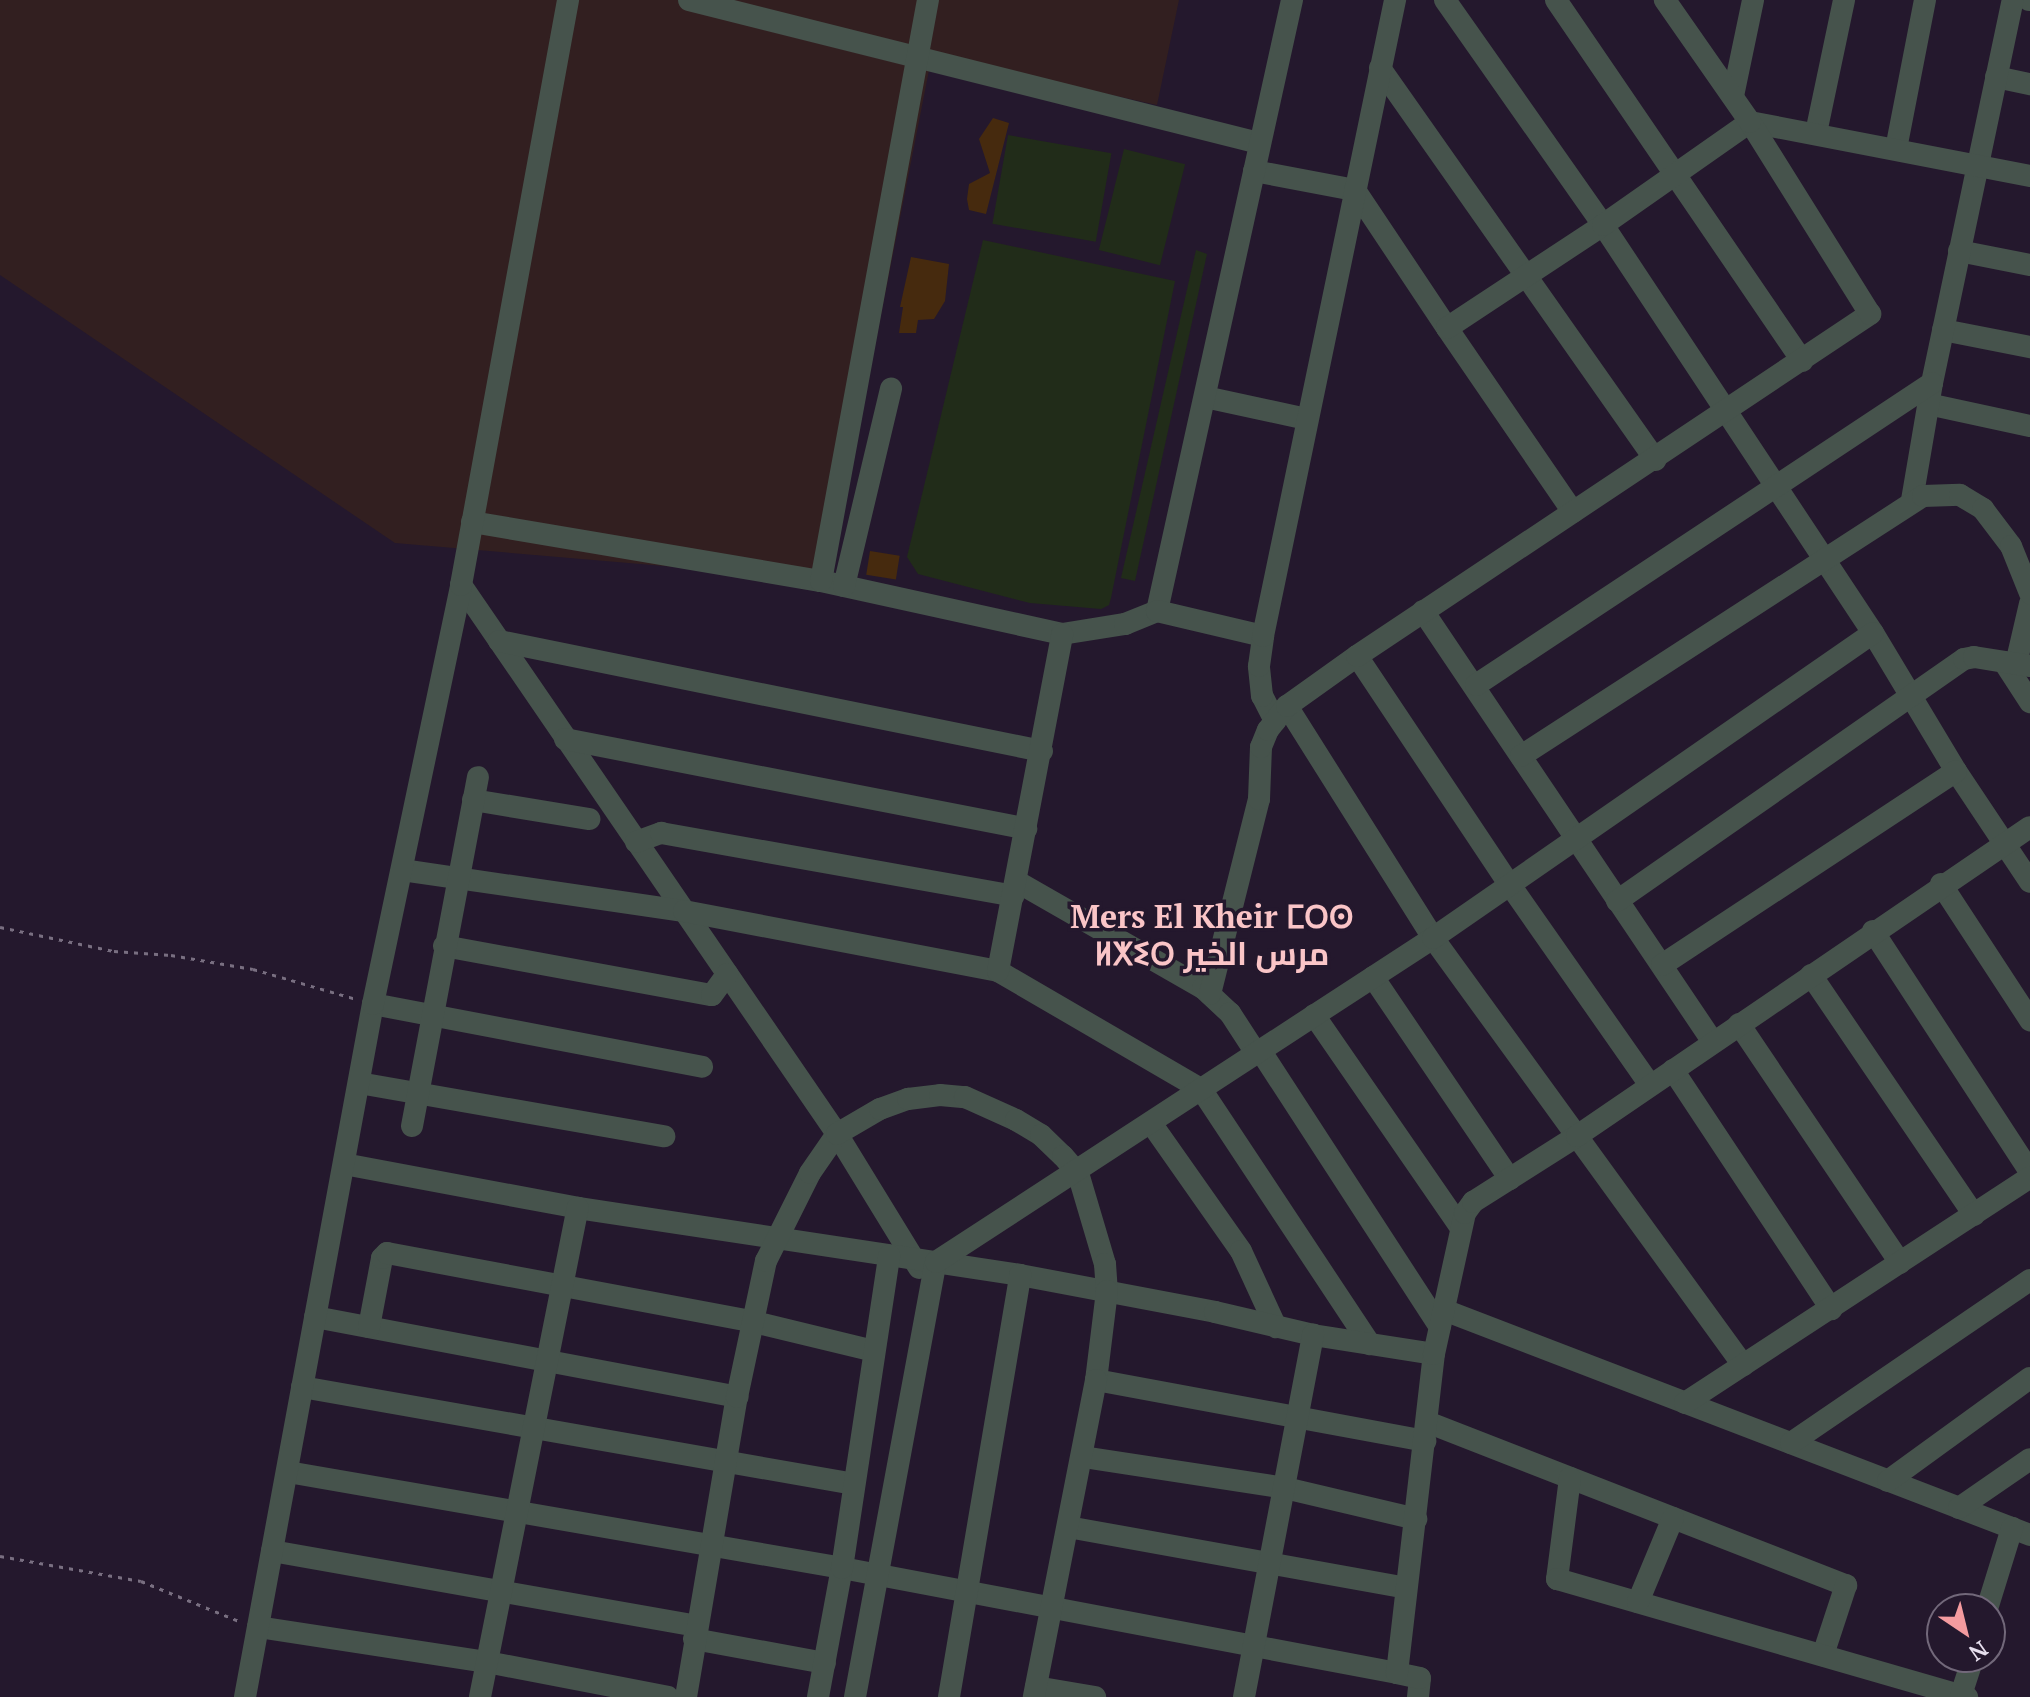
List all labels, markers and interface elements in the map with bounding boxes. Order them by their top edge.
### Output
district label: Mers El Kheir ⵎⵔⵙ ⵍⵅⵉⵔ مرس الخير [1070,898,1354,973]
north arrow [1926,1593,2006,1673]
text: N [1964,1635,1994,1668]

